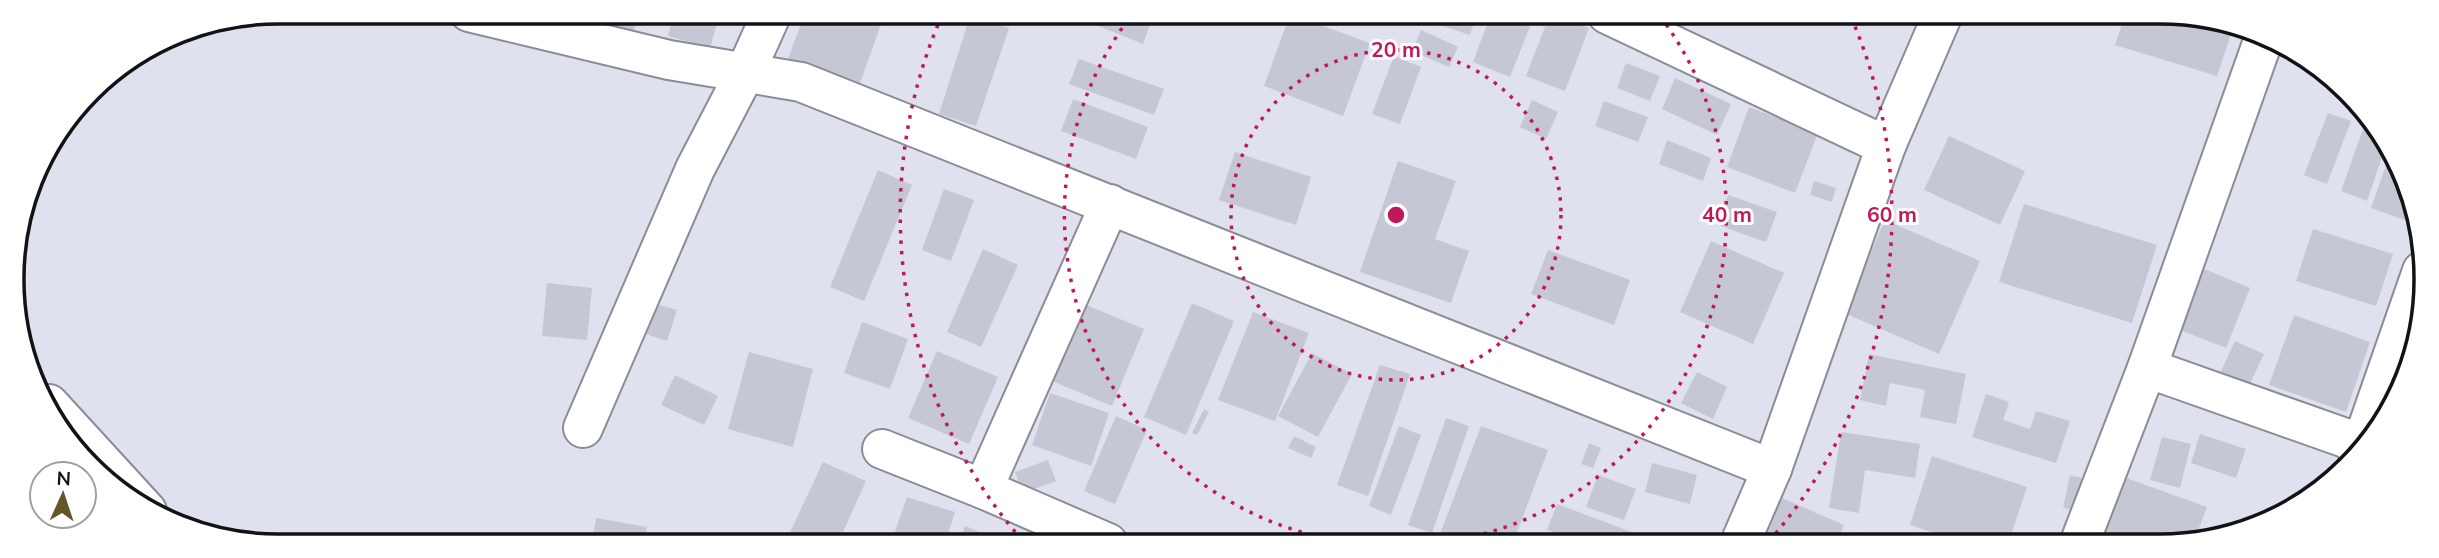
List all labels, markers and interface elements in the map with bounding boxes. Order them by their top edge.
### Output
text: 20 m [1371,36,1421,62]
text: 40 m [1702,201,1752,227]
text: 60 m [1867,201,1917,227]
centre of rings [1384,203,1408,227]
north arrow [28,460,98,530]
text: N [56,466,72,490]

